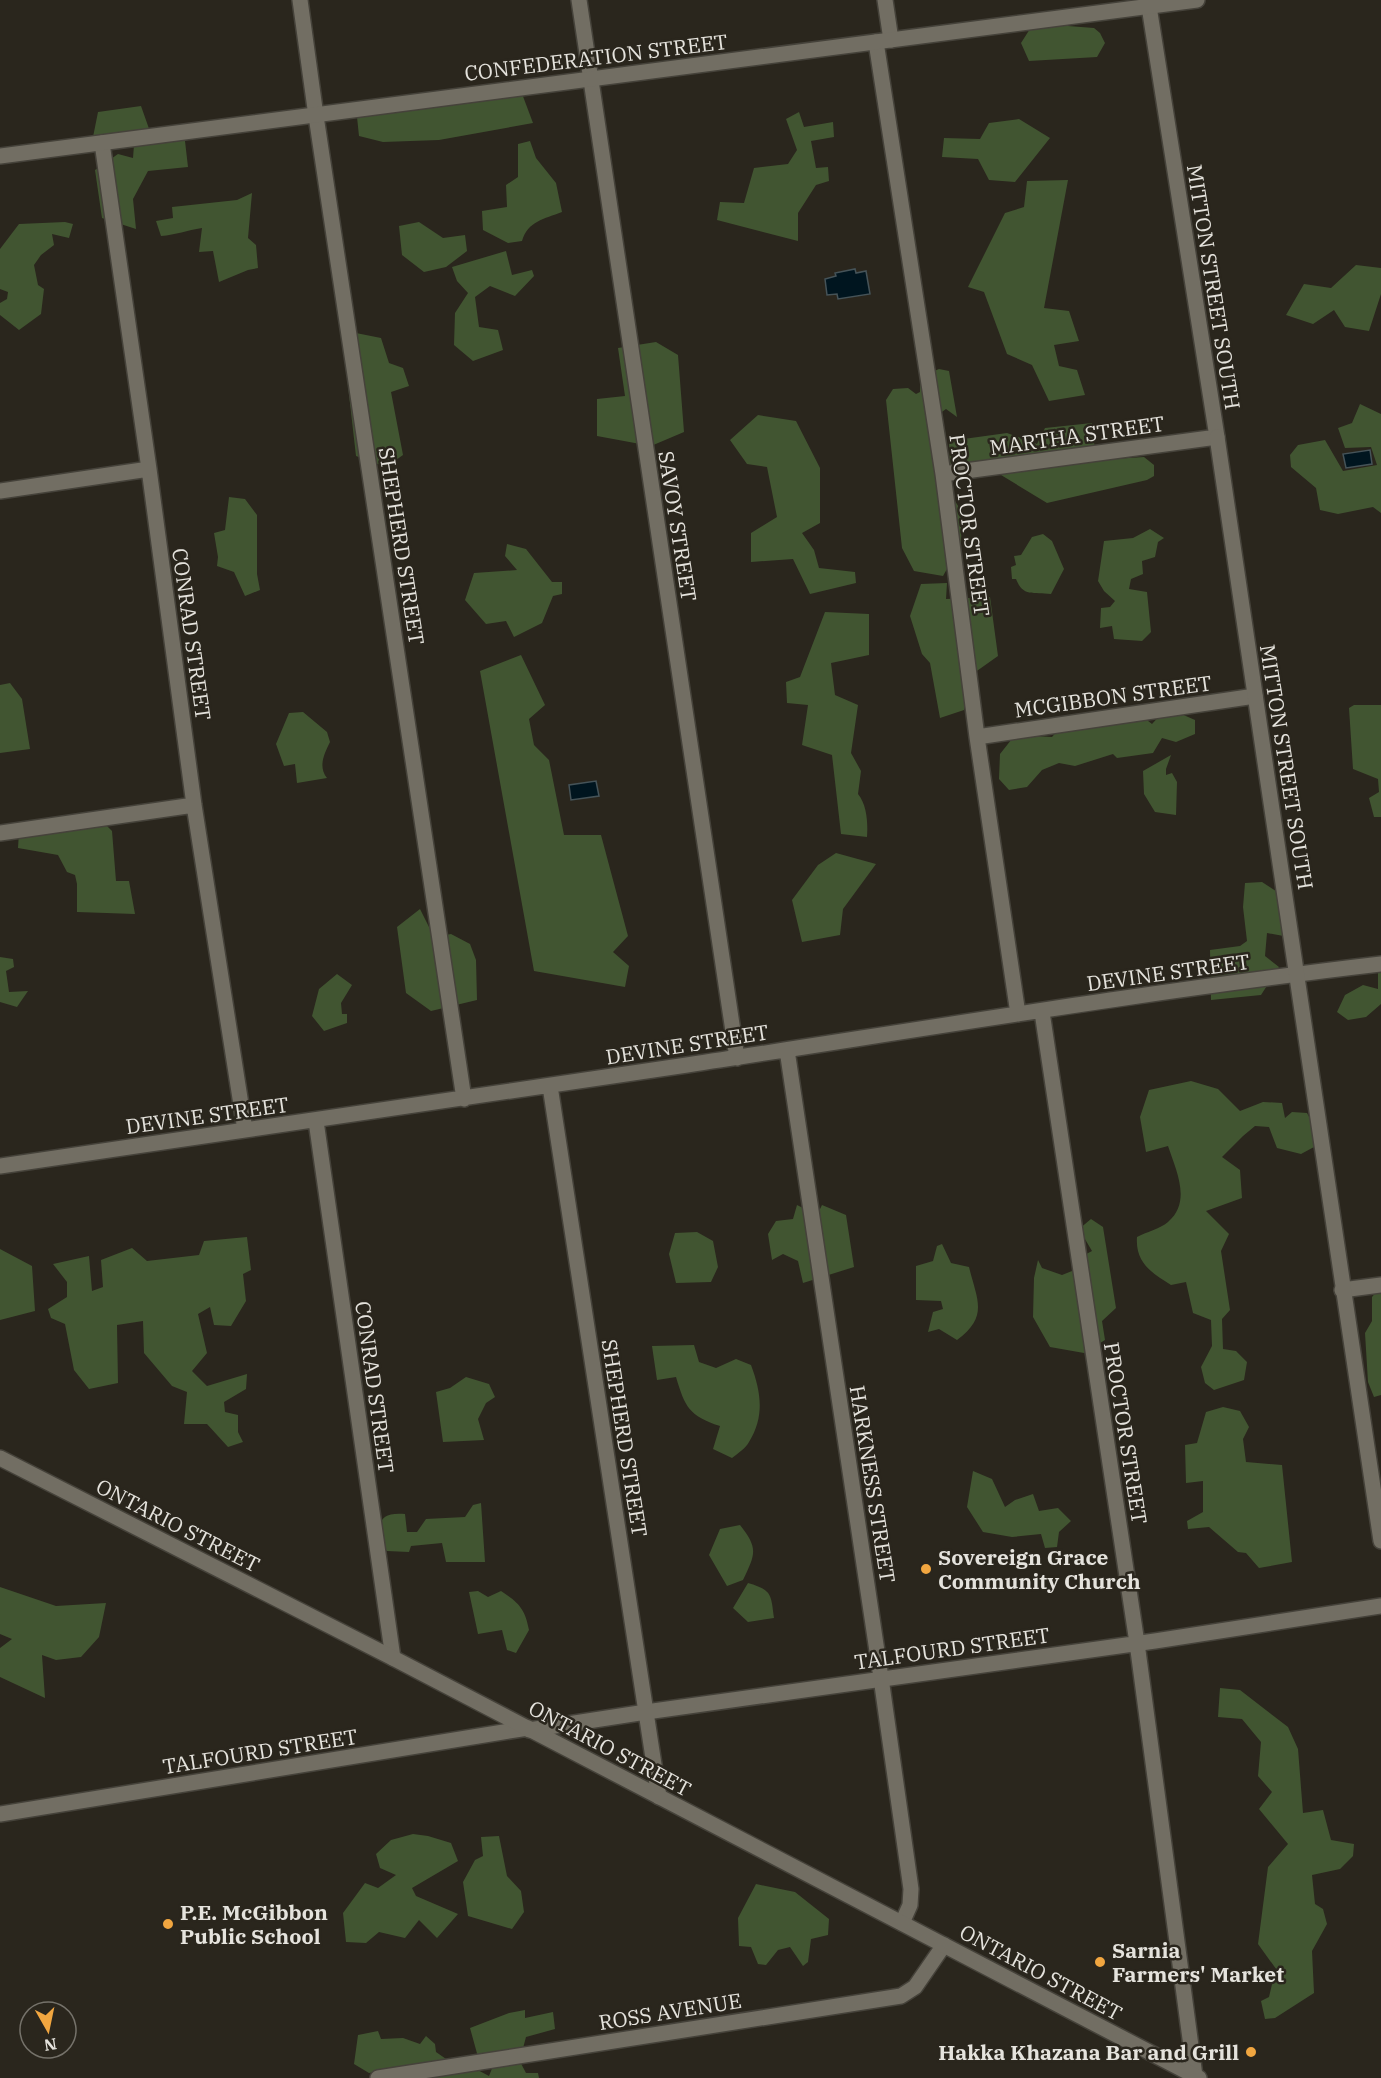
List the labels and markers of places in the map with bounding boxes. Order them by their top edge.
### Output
place label: Sovereign Grace Community Church [938,1543,1141,1595]
marker: Sovereign Grace Community Church [919,1562,933,1576]
place label: P.E. McGibbon Public School [180,1898,328,1950]
marker: P.E. McGibbon Public School [161,1917,175,1931]
place label: Sarnia Farmers' Market [1112,1936,1284,1988]
marker: Sarnia Farmers' Market [1093,1955,1107,1969]
place label: Hakka Khazana Bar and Grill [938,2038,1239,2066]
marker: Hakka Khazana Bar and Grill [1244,2045,1258,2059]

